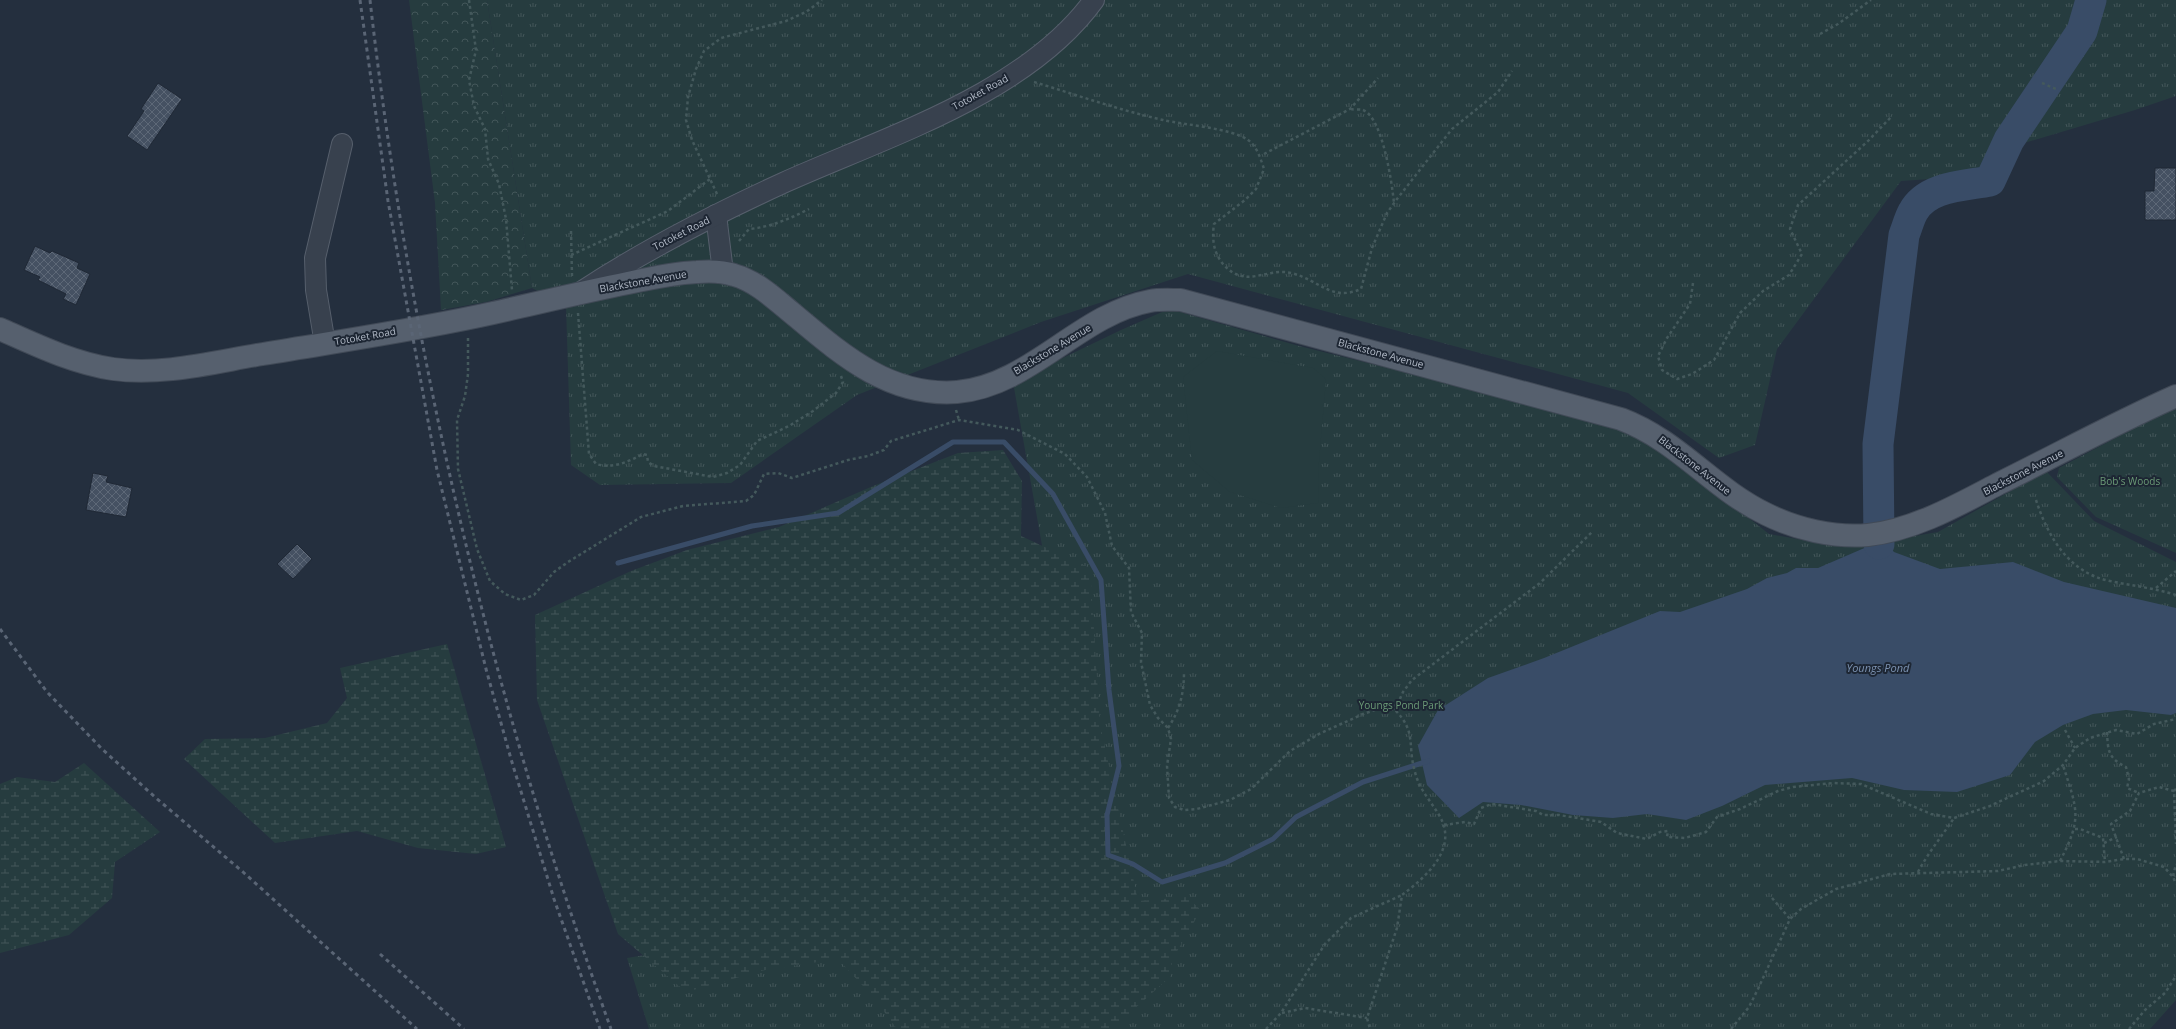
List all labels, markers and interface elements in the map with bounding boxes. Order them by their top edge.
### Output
street label: Totoket Road [949,71,1011,113]
street label: Totoket Road [650,213,712,253]
street label: Blackstone Avenue [598,266,688,296]
street label: Blackstone Avenue [1011,320,1094,378]
street label: Totoket Road [333,324,397,348]
street label: Blackstone Avenue [1337,335,1426,371]
street label: Blackstone Avenue [1656,432,1734,498]
street label: Blackstone Avenue [1981,446,2066,498]
park label: Bob's Woods [2100,474,2160,488]
water label: Youngs Pond [1847,660,1910,675]
park label: Youngs Pond Park [1359,698,1444,712]

